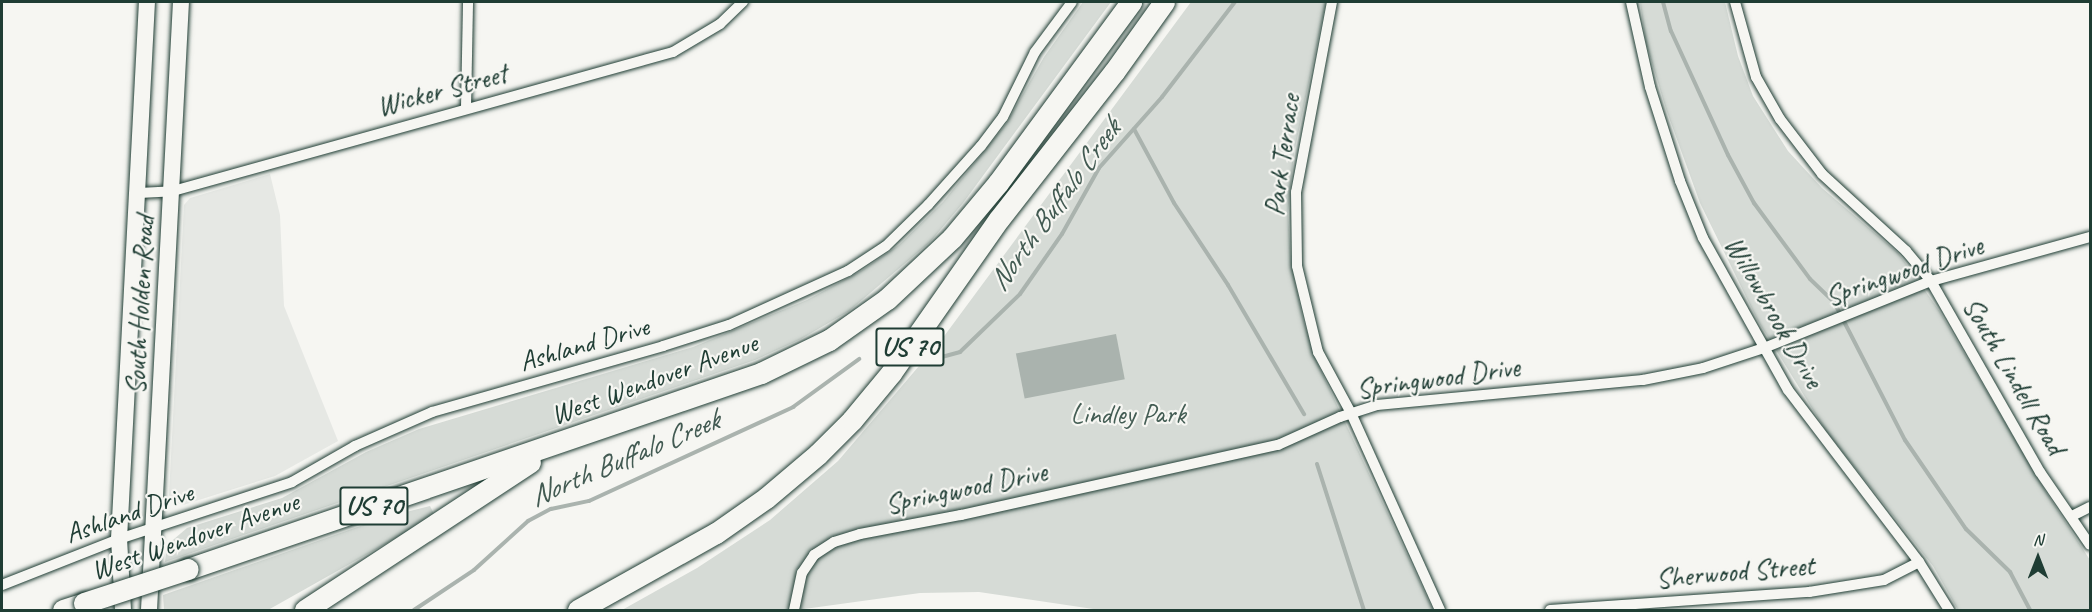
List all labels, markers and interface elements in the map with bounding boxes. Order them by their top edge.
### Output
street label: Wicker Street [373,57,511,123]
street label: Park Terrace [1257,92,1307,218]
water label: North Buffalo Creek [980,113,1128,297]
street label: South Holden Road [119,215,161,395]
street label: Springwood Drive [1821,228,1987,314]
street label: Willowbrook Drive [1717,230,1831,394]
street label: South Lindell Road [1956,292,2072,460]
street label: Ashland Drive [515,309,653,379]
road number: US 70 [874,323,946,371]
street label: West Wendover Avenue [546,326,762,432]
street label: Springwood Drive [1354,350,1522,406]
park label: Lindley Park [1070,397,1186,431]
water label: North Buffalo Creek [524,402,724,514]
street label: Springwood Drive [882,454,1050,522]
street label: Ashland Drive [60,475,198,551]
road number: US 70 [338,482,410,530]
street label: West Wendover Avenue [87,485,303,587]
north arrow [2008,528,2068,588]
text: N [2033,530,2043,550]
street label: Sherwood Street [1654,548,1816,596]

